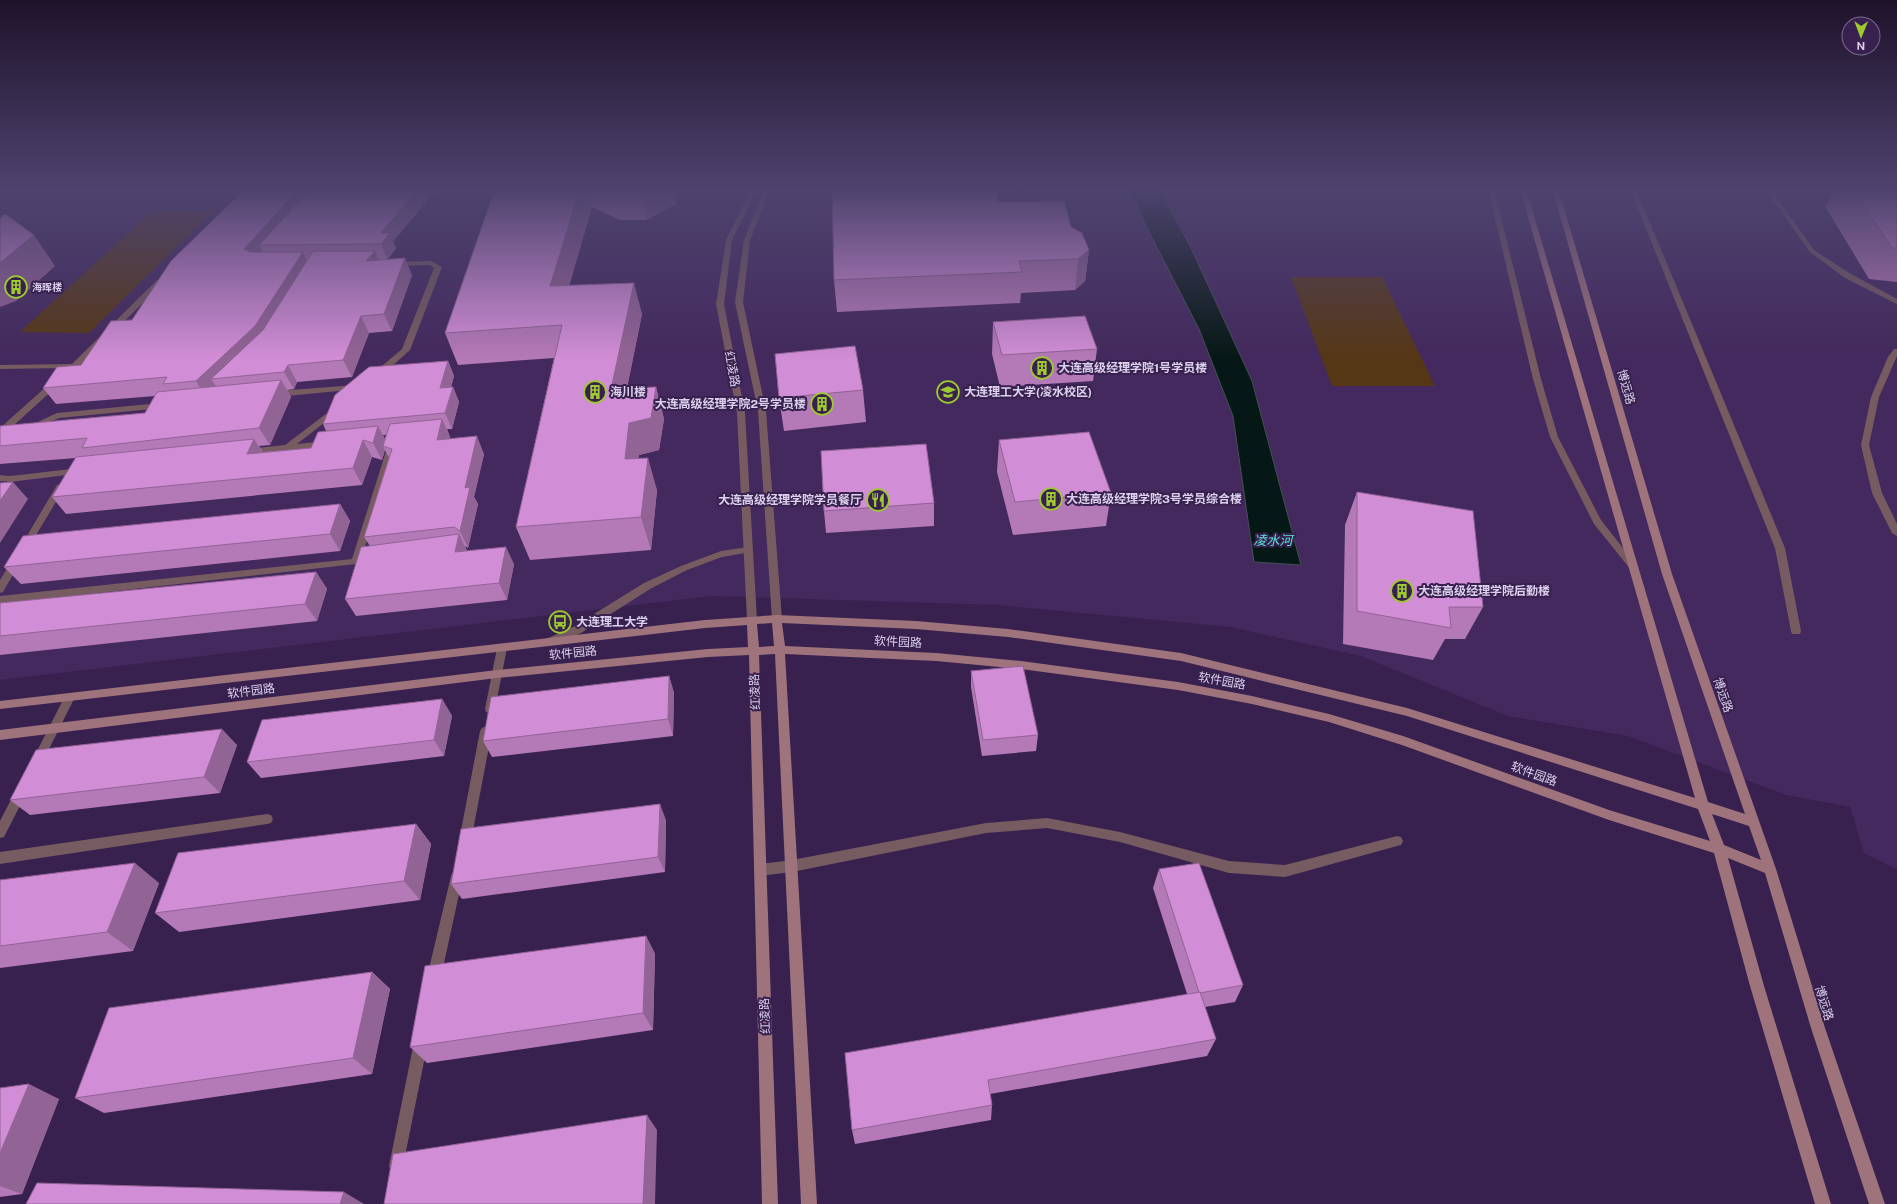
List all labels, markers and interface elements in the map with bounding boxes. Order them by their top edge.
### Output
north arrow [1841,16,1881,56]
text: N [1856,40,1865,52]
building icon: 海晖楼 [3,274,29,300]
place label: 海晖楼 [32,281,62,293]
street label: 红凌路 [722,350,742,388]
building icon: 大连高级经理学院1号学员楼 [1029,355,1055,381]
place label: 大连高级经理学院1号学员楼 [1058,361,1207,375]
street label: 博远路 [1614,368,1638,406]
building icon: 海川楼 [582,379,608,405]
school or university icon: 大连理工大学(凌水校区) [935,379,961,405]
place label: 海川楼 [610,385,646,399]
place label: 大连理工大学(凌水校区) [964,385,1092,399]
building icon: 大连高级经理学院2号学员楼 [809,391,835,417]
place label: 大连高级经理学院2号学员楼 [654,397,806,411]
building icon: 大连高级经理学院3号学员综合楼 [1038,486,1064,512]
restaurant icon: 大连高级经理学院学员餐厅 [865,487,891,513]
place label: 大连高级经理学院3号学员综合楼 [1066,492,1242,506]
place label: 大连高级经理学院学员餐厅 [718,493,862,507]
water label: 凌水河 [1253,533,1295,548]
building icon: 大连高级经理学院后勤楼 [1389,578,1415,604]
place label: 大连高级经理学院后勤楼 [1418,584,1550,598]
bus stop icon: 大连理工大学 [547,609,573,635]
place label: 大连理工大学 [576,615,648,629]
street label: 软件园路 [874,634,922,650]
street label: 软件园路 [548,644,598,662]
street label: 软件园路 [1197,670,1247,692]
street label: 红凌路 [747,674,763,710]
street label: 博远路 [1711,676,1735,714]
street label: 软件园路 [226,681,276,701]
street label: 软件园路 [1509,759,1559,789]
street label: 博远路 [1812,984,1836,1022]
street label: 红凌路 [757,998,773,1034]

